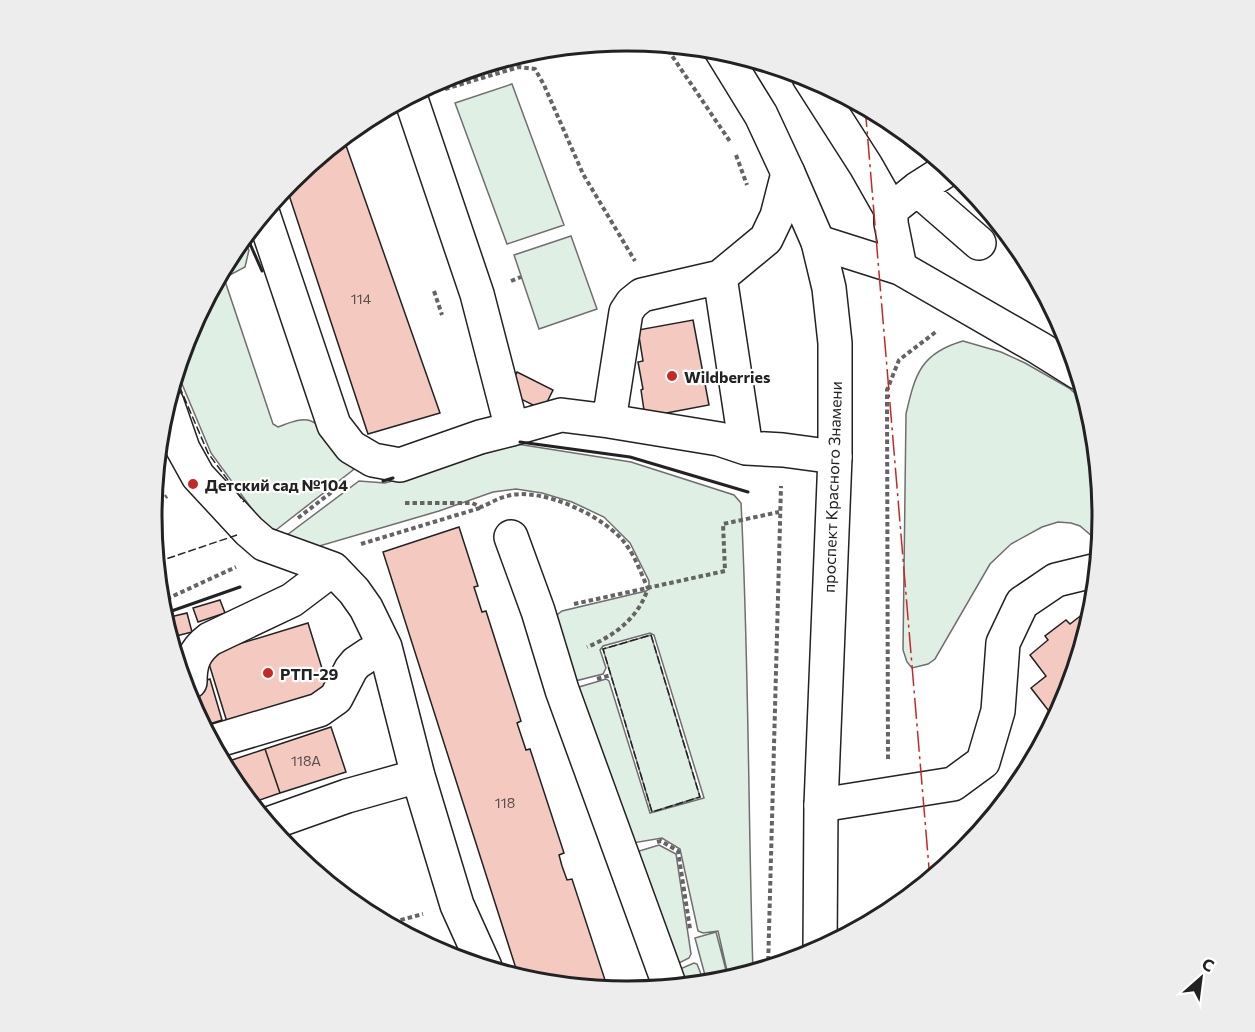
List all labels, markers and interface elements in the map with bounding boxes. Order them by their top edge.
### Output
house number: 114 [351,290,372,307]
place label: Wildberries [684,367,770,386]
marker: Wildberries [665,369,679,383]
street label: проспект Красного Знамени [819,381,845,593]
place label: Детский сад №104 [205,475,348,494]
marker: Детский сад №104 [186,477,200,491]
place label: РТП-29 [280,664,338,683]
marker: РТП-29 [261,666,275,680]
house number: 118А [291,752,321,769]
house number: 118 [495,794,515,811]
north arrow [1171,948,1231,1008]
text: С [1199,953,1218,975]

